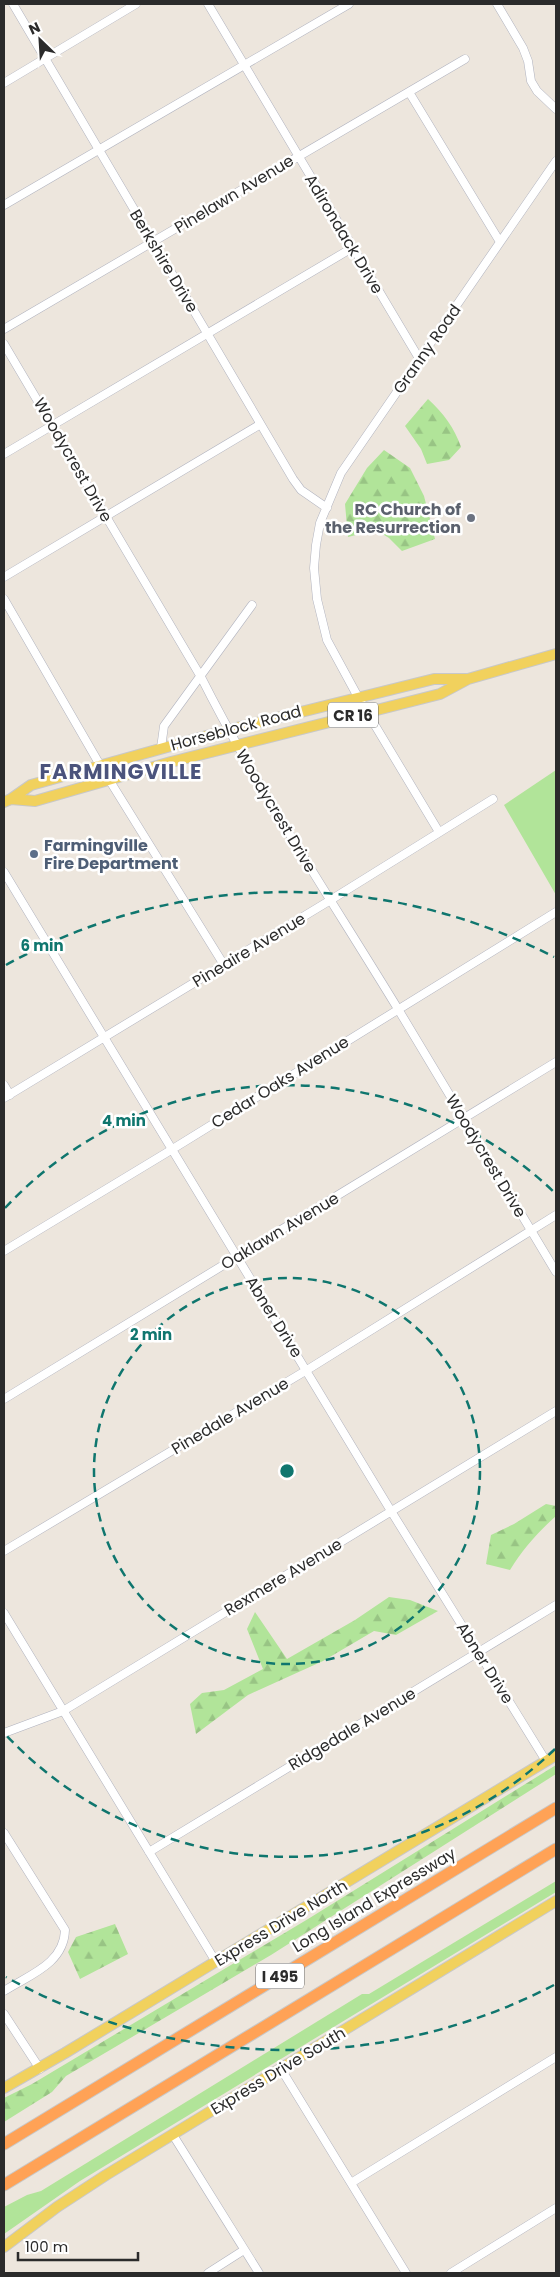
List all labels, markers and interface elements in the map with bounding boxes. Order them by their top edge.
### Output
north arrow [15,15,65,65]
text: N [26,17,44,40]
street label: Pinelawn Avenue [170,149,298,239]
street label: Adirondack Drive [299,170,389,298]
street label: Berkshire Drive [124,205,204,317]
street label: Granny Road [388,300,466,398]
street label: Woodycrest Drive [28,394,118,526]
place label: RC Church of the Resurrection [325,498,461,539]
marker: RC Church of the Resurrection [465,512,477,524]
street label: Horseblock Road [168,700,304,756]
road number: CR 16 [328,702,378,728]
street label: Woodycrest Drive [230,745,322,877]
district label: FARMINGVILLE [40,757,202,786]
place label: Farmingville Fire Department [44,834,178,875]
marker: Farmingville Fire Department [28,848,40,860]
street label: Pineaire Avenue [188,907,310,993]
text: 6 min [20,935,64,956]
street label: Cedar Oaks Avenue [207,1030,353,1134]
street label: Woodycrest Drive [440,1090,532,1222]
text: 4 min [102,1110,146,1131]
street label: Oaklawn Avenue [217,1187,343,1275]
street label: Abner Drive [240,1272,308,1362]
text: 2 min [130,1324,172,1345]
street label: Pinedale Avenue [167,1372,293,1460]
centre of rings [278,1462,296,1480]
street label: Rexmere Avenue [220,1533,346,1621]
street label: Abner Drive [451,1618,519,1708]
street label: Ridgedale Avenue [284,1682,420,1776]
street label: Long Island Expressway [288,1842,460,1958]
street label: Express Drive North [210,1874,352,1972]
road number: I 495 [256,1964,304,1988]
street label: Express Drive South [206,2022,350,2120]
scale bar [18,2230,138,2262]
text: 100 m [25,2236,68,2257]

